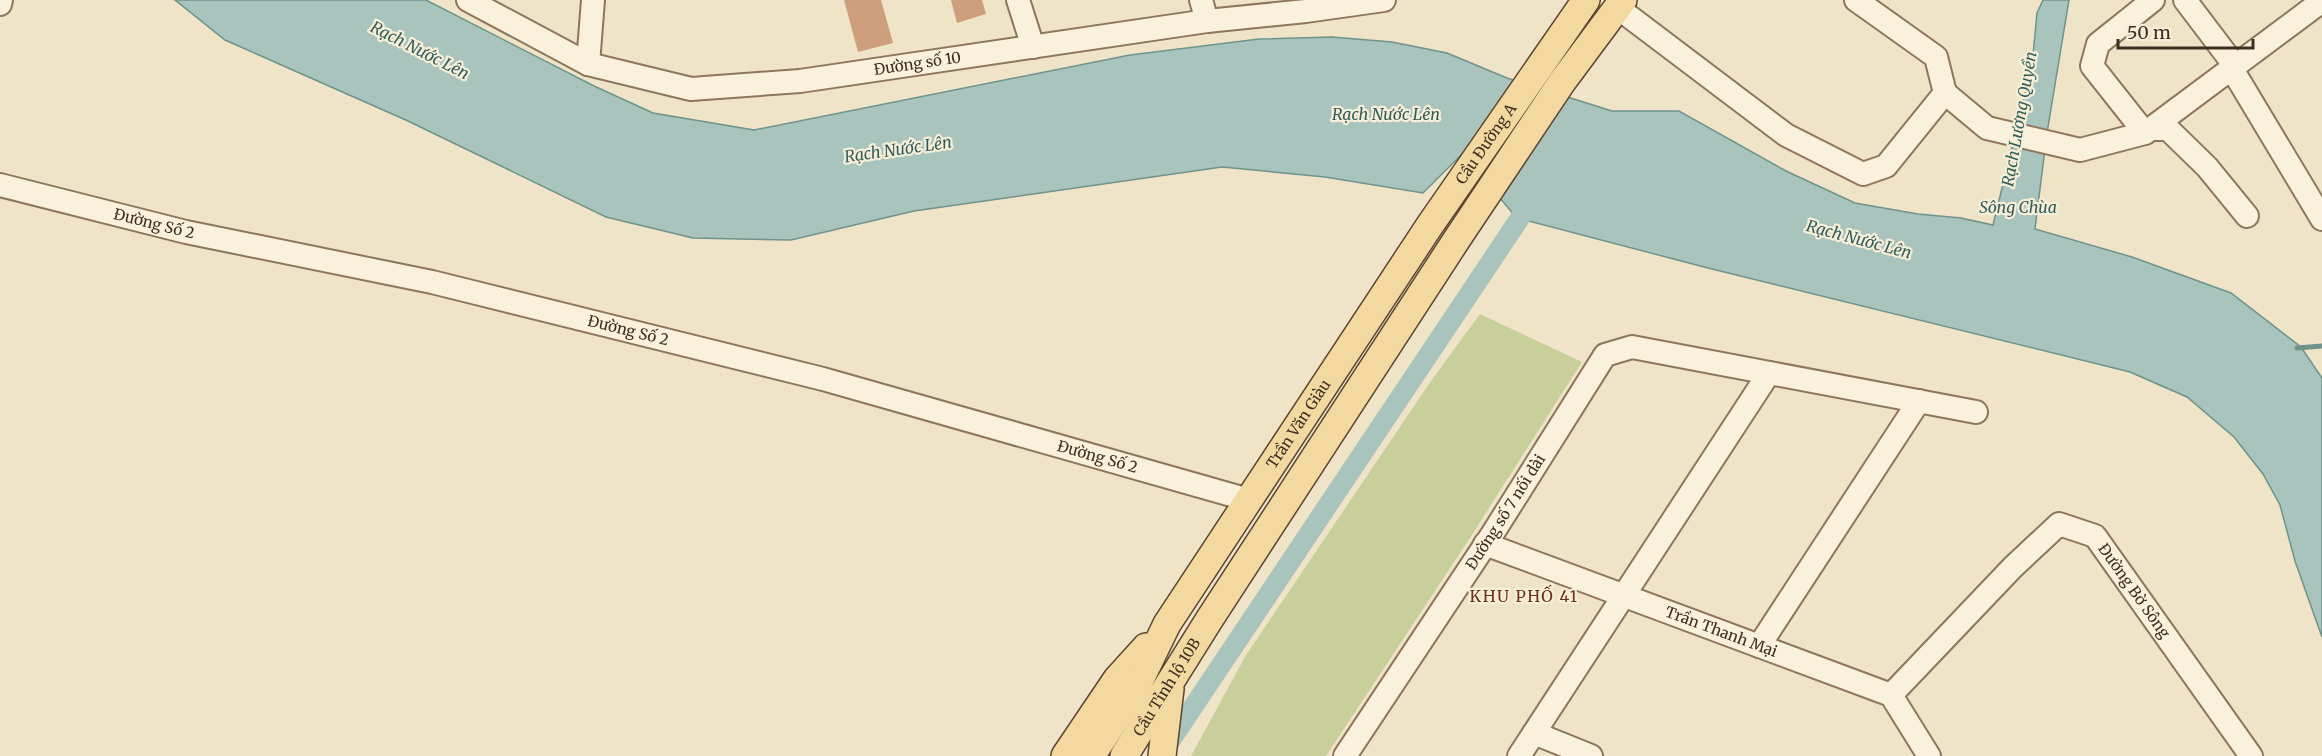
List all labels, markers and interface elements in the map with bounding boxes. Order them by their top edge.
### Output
scale bar [2118,12,2253,50]
water label: Rạch Nước Lên [367,17,473,83]
text: 50 m [2127,21,2171,44]
street label: Đường số 10 [873,47,962,79]
water label: Rạch Lương Quyền [1997,50,2041,188]
street label: Cầu Đường A [1451,100,1520,188]
water label: Rạch Nước Lên [1332,104,1440,124]
water label: Rạch Nước Lên [843,132,953,166]
water label: Sông Chùa [1979,197,2057,217]
street label: Đường Số 2 [112,204,196,243]
water label: Rạch Nước Lên [1804,215,1914,263]
street label: Đường Số 2 [586,311,671,349]
street label: Trần Văn Giàu [1262,376,1334,472]
street label: Đường Số 2 [1055,436,1140,477]
street label: Đường số 7 nối dài [1461,450,1549,573]
street label: Đường Bờ Sông [2094,539,2174,642]
district label: KHU PHỐ 41 [1469,584,1579,606]
street label: Trần Thanh Mại [1663,602,1780,661]
street label: Cầu Tỉnh lộ 10B [1129,635,1204,739]

